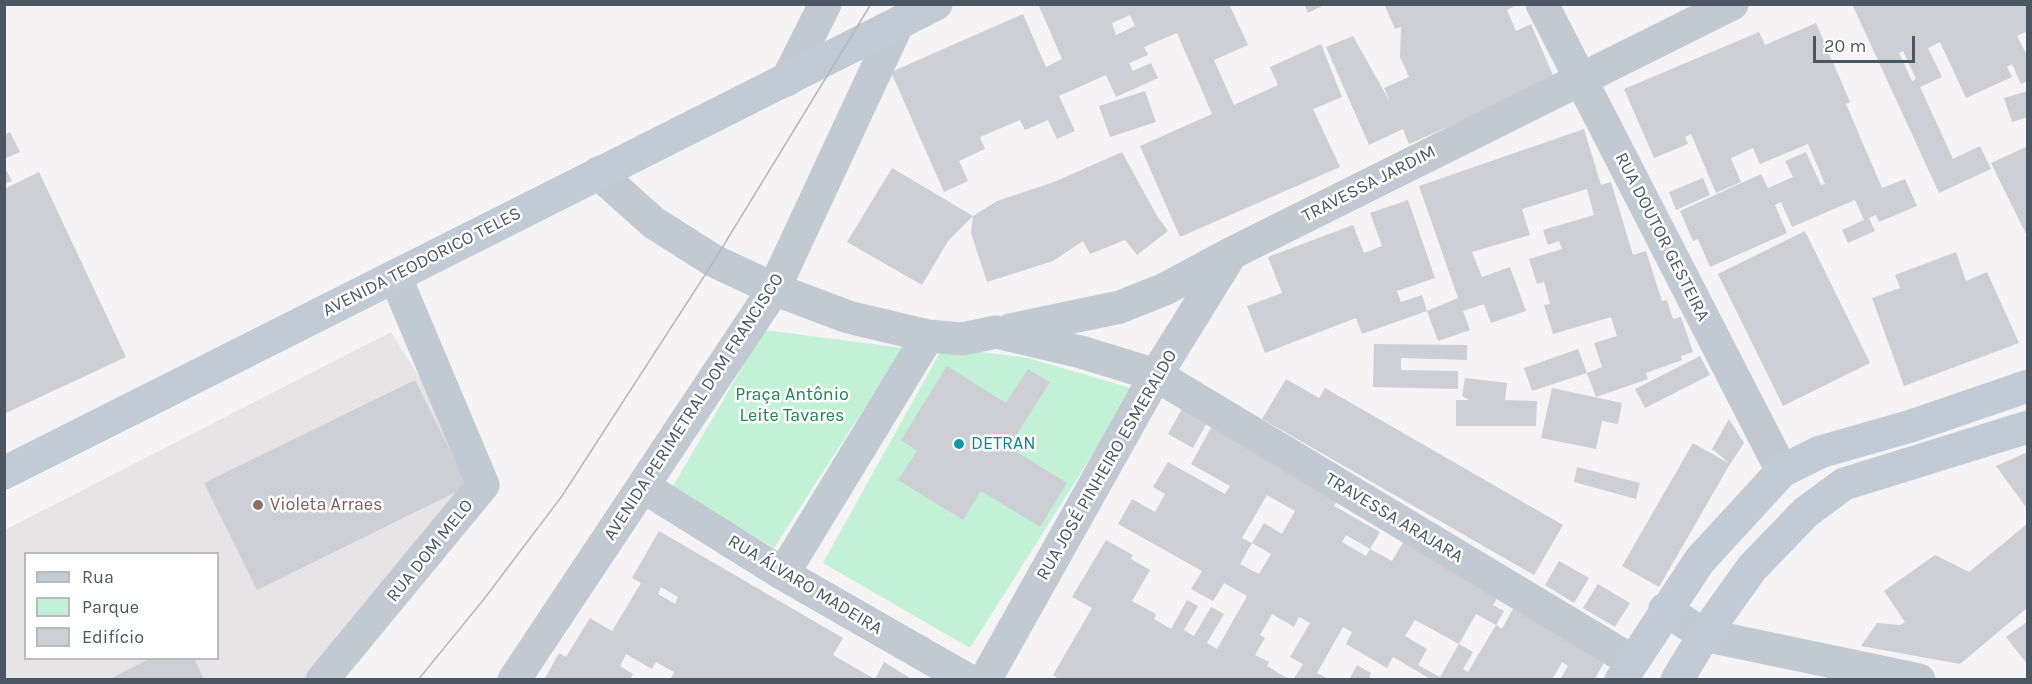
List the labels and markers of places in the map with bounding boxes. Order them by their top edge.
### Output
place label: DETRAN [971,433,1036,455]
marker: DETRAN [952,437,966,451]
place label: Violeta Arraes [270,494,383,516]
marker: Violeta Arraes [251,498,265,512]

